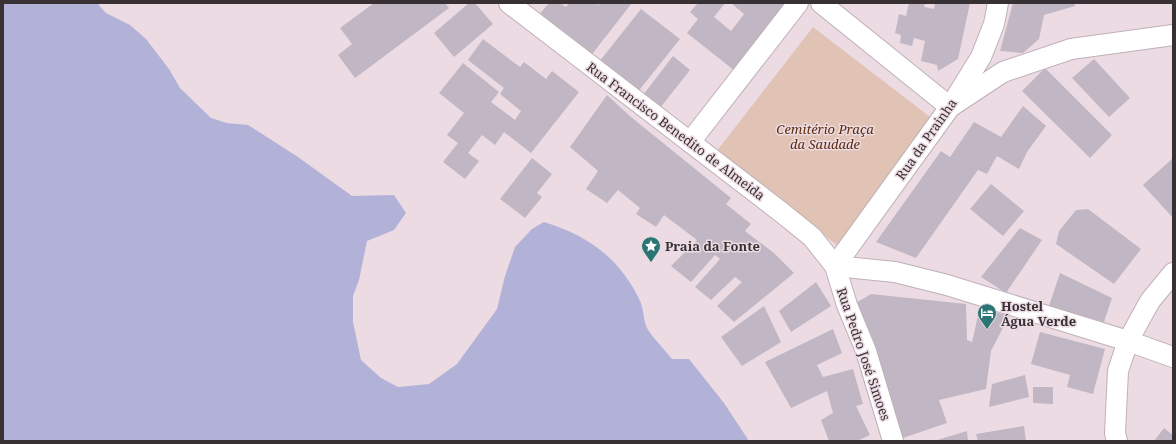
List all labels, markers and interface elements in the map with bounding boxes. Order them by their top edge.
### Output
street label: Rua Francisco Benedito de Almeida [583,58,769,204]
street label: Rua da Prainha [891,95,961,183]
park label: Cemitério Praça da Saudade [776,120,874,153]
place icon: Praia da Fonte [640,235,662,263]
place label: Praia da Fonte [665,237,760,255]
street label: Rua Pedro José Simoes [833,285,895,423]
place label: Hostel Água Verde [1001,297,1076,330]
hotel icon: Hostel Água Verde [976,302,998,330]

